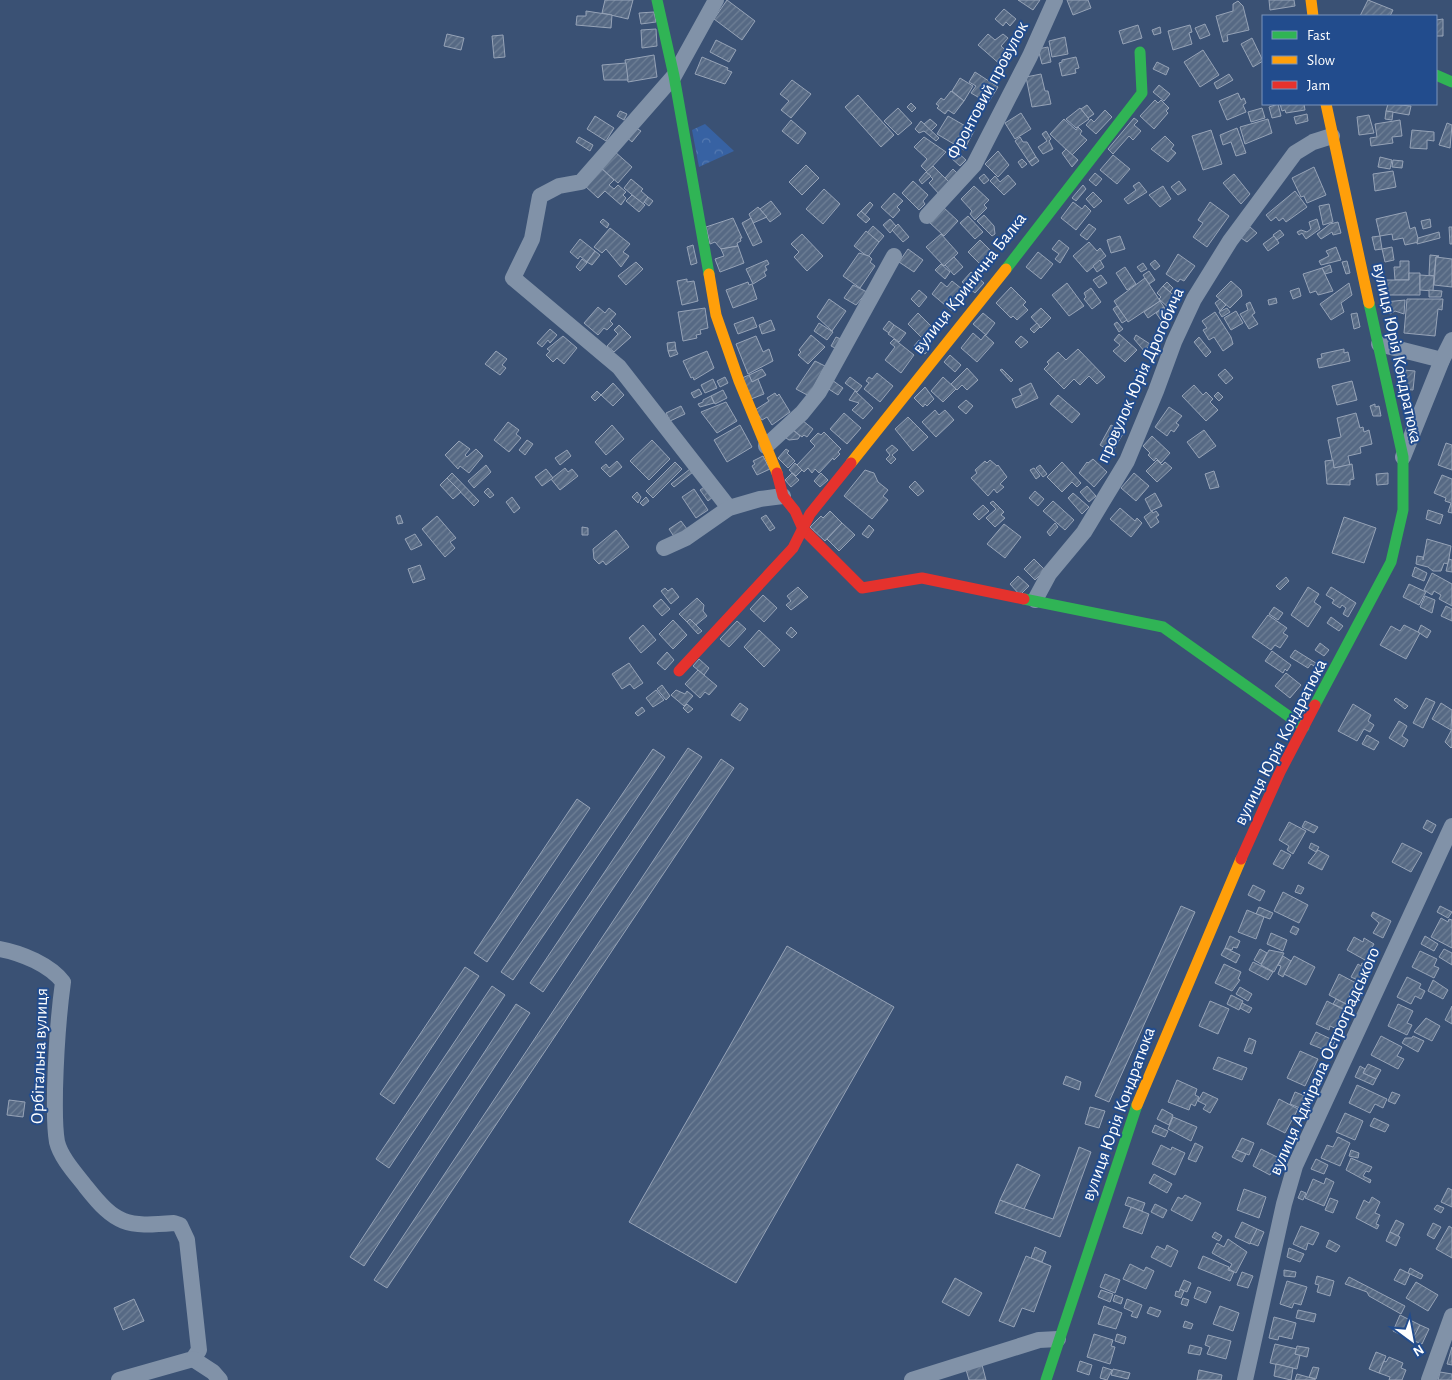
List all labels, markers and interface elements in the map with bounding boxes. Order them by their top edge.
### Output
legend [1262,15,1437,105]
street label: Фронтовий провулок [944,18,1032,162]
text: Fast [1307,28,1331,43]
text: Slow [1307,53,1335,68]
text: Jam [1307,78,1330,93]
street label: вулиця Кринична Балка [909,210,1030,358]
street label: вулиця Юрія Кондратюка [1369,262,1425,445]
street label: провулок Юрія Дрогобича [1093,285,1188,466]
street label: вулиця Юрія Кондратюка [1231,657,1331,828]
street label: вулиця Адмірала Остроградського [1266,945,1384,1178]
street label: Орбітальна вулиця [28,987,51,1125]
street label: вулиця Юрія Кондратюка [1079,1025,1159,1204]
north arrow [1387,1315,1437,1365]
text: N [1411,1342,1426,1359]

